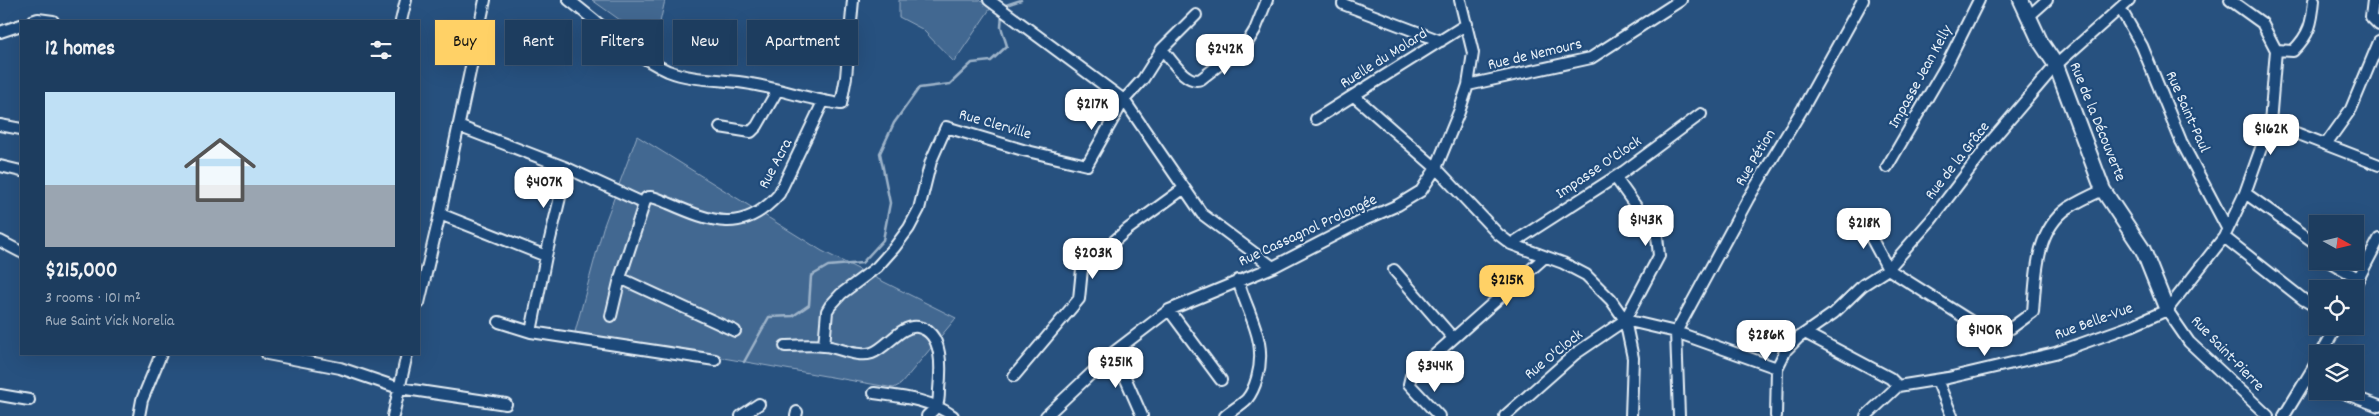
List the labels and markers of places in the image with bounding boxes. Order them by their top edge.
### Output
pin: $242K [1190,34,1260,76]
pin: $217K [1057,88,1127,131]
pin: $162K [2236,114,2306,156]
pin: $407K [509,166,579,209]
pin: $143K [1611,204,1681,247]
pin: $218K [1829,208,1899,250]
pin: $203K [1058,238,1128,280]
pin: $215K [1472,264,1542,307]
pin: $140K [1950,314,2020,357]
pin: $286K [1731,320,1801,362]
pin: $251K [1081,346,1151,389]
pin: $344K [1400,350,1470,393]

